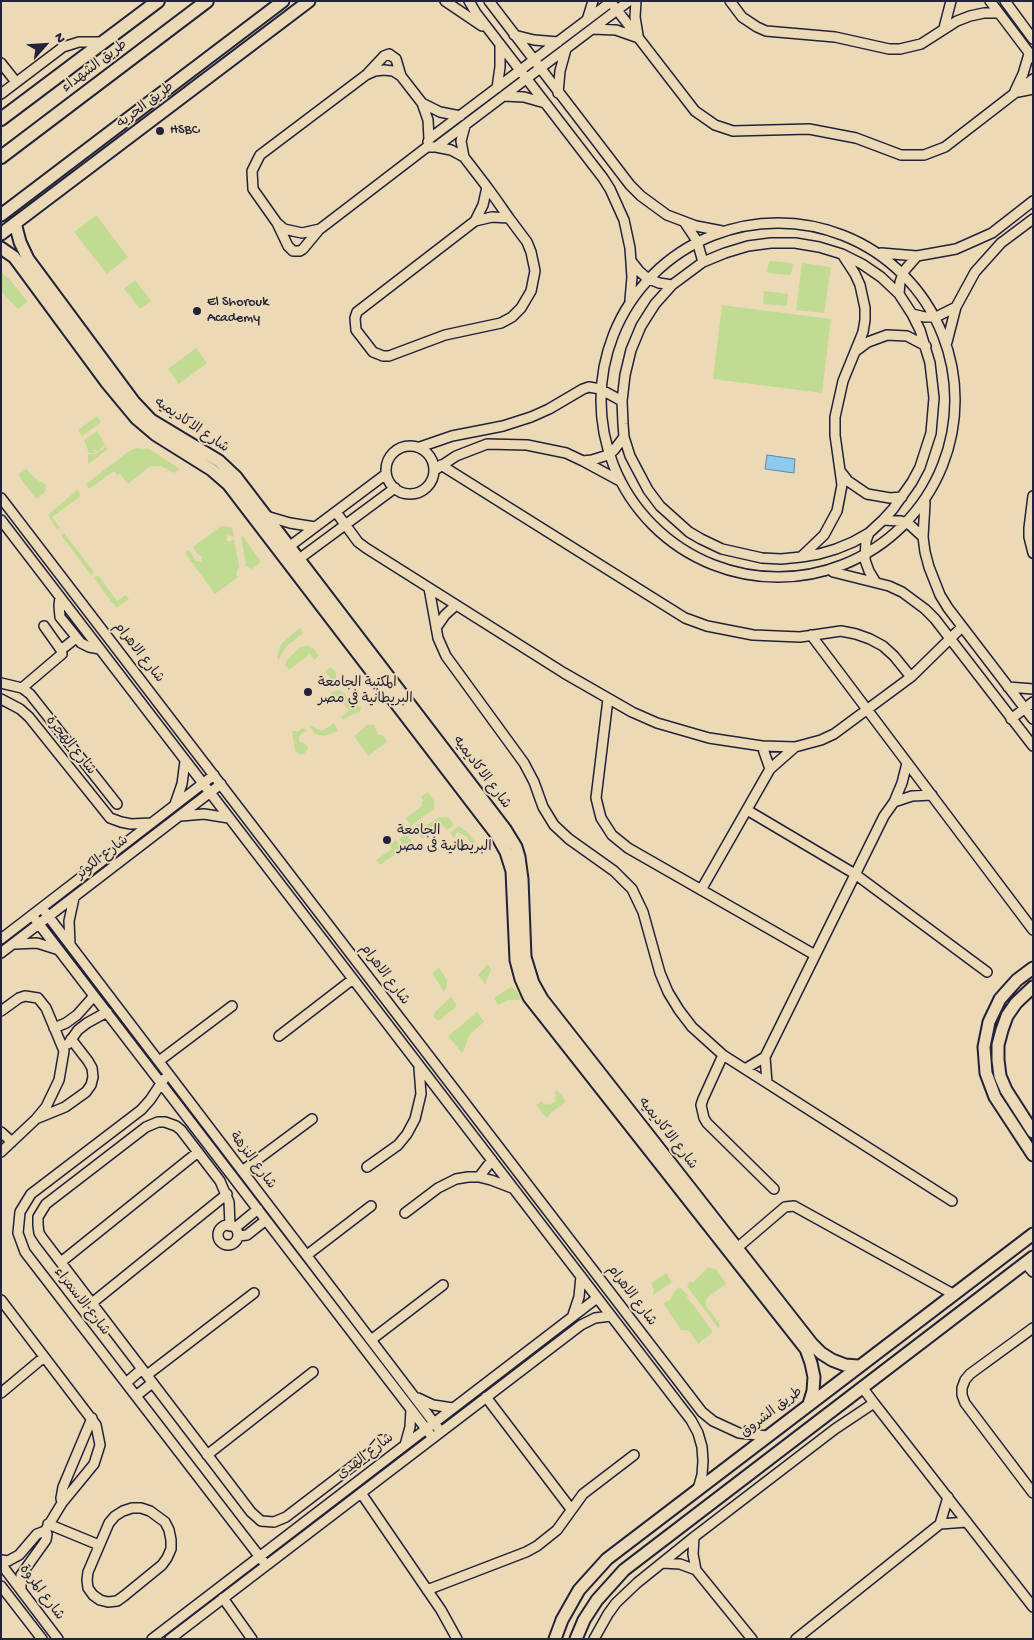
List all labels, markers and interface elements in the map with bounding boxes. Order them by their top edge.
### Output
north arrow [20,20,70,70]
text: N [49,30,69,46]
street label: طريق الشهداء [59,37,131,97]
street label: طريق الحريه [114,79,178,133]
place label: HSBC [170,123,199,139]
marker: HSBC [154,125,166,137]
place label: El Shorouk Academy [207,295,268,328]
marker: El Shorouk Academy [191,305,203,317]
street label: شارع الاكاديميه [150,395,232,457]
street label: شارع الاهرام [109,619,167,687]
place label: المكتبة الجامعة البريطانية في مصر [318,676,413,709]
marker: المكتبة الجامعة البريطانية في مصر [302,686,314,698]
street label: شارع الهجرة [41,713,99,779]
street label: شارع الاكاديميه [448,733,514,813]
place label: الجامعة البريطانية فى مصر [397,824,492,856]
street label: شارع الكوثر [74,832,132,884]
marker: الجامعة البريطانية فى مصر [381,834,393,846]
street label: شارع الاهرام [356,941,412,1009]
street label: شارع الاكاديميه [634,1095,700,1173]
street label: شارع النزهة [225,1129,279,1193]
street label: شارع الاهرام [603,1262,659,1330]
street label: شارع الاسمراء [49,1265,113,1339]
street label: طريق الشروق [738,1384,806,1442]
street label: شارع الهدى [334,1430,398,1484]
street label: شارع المروة [15,1562,67,1624]

